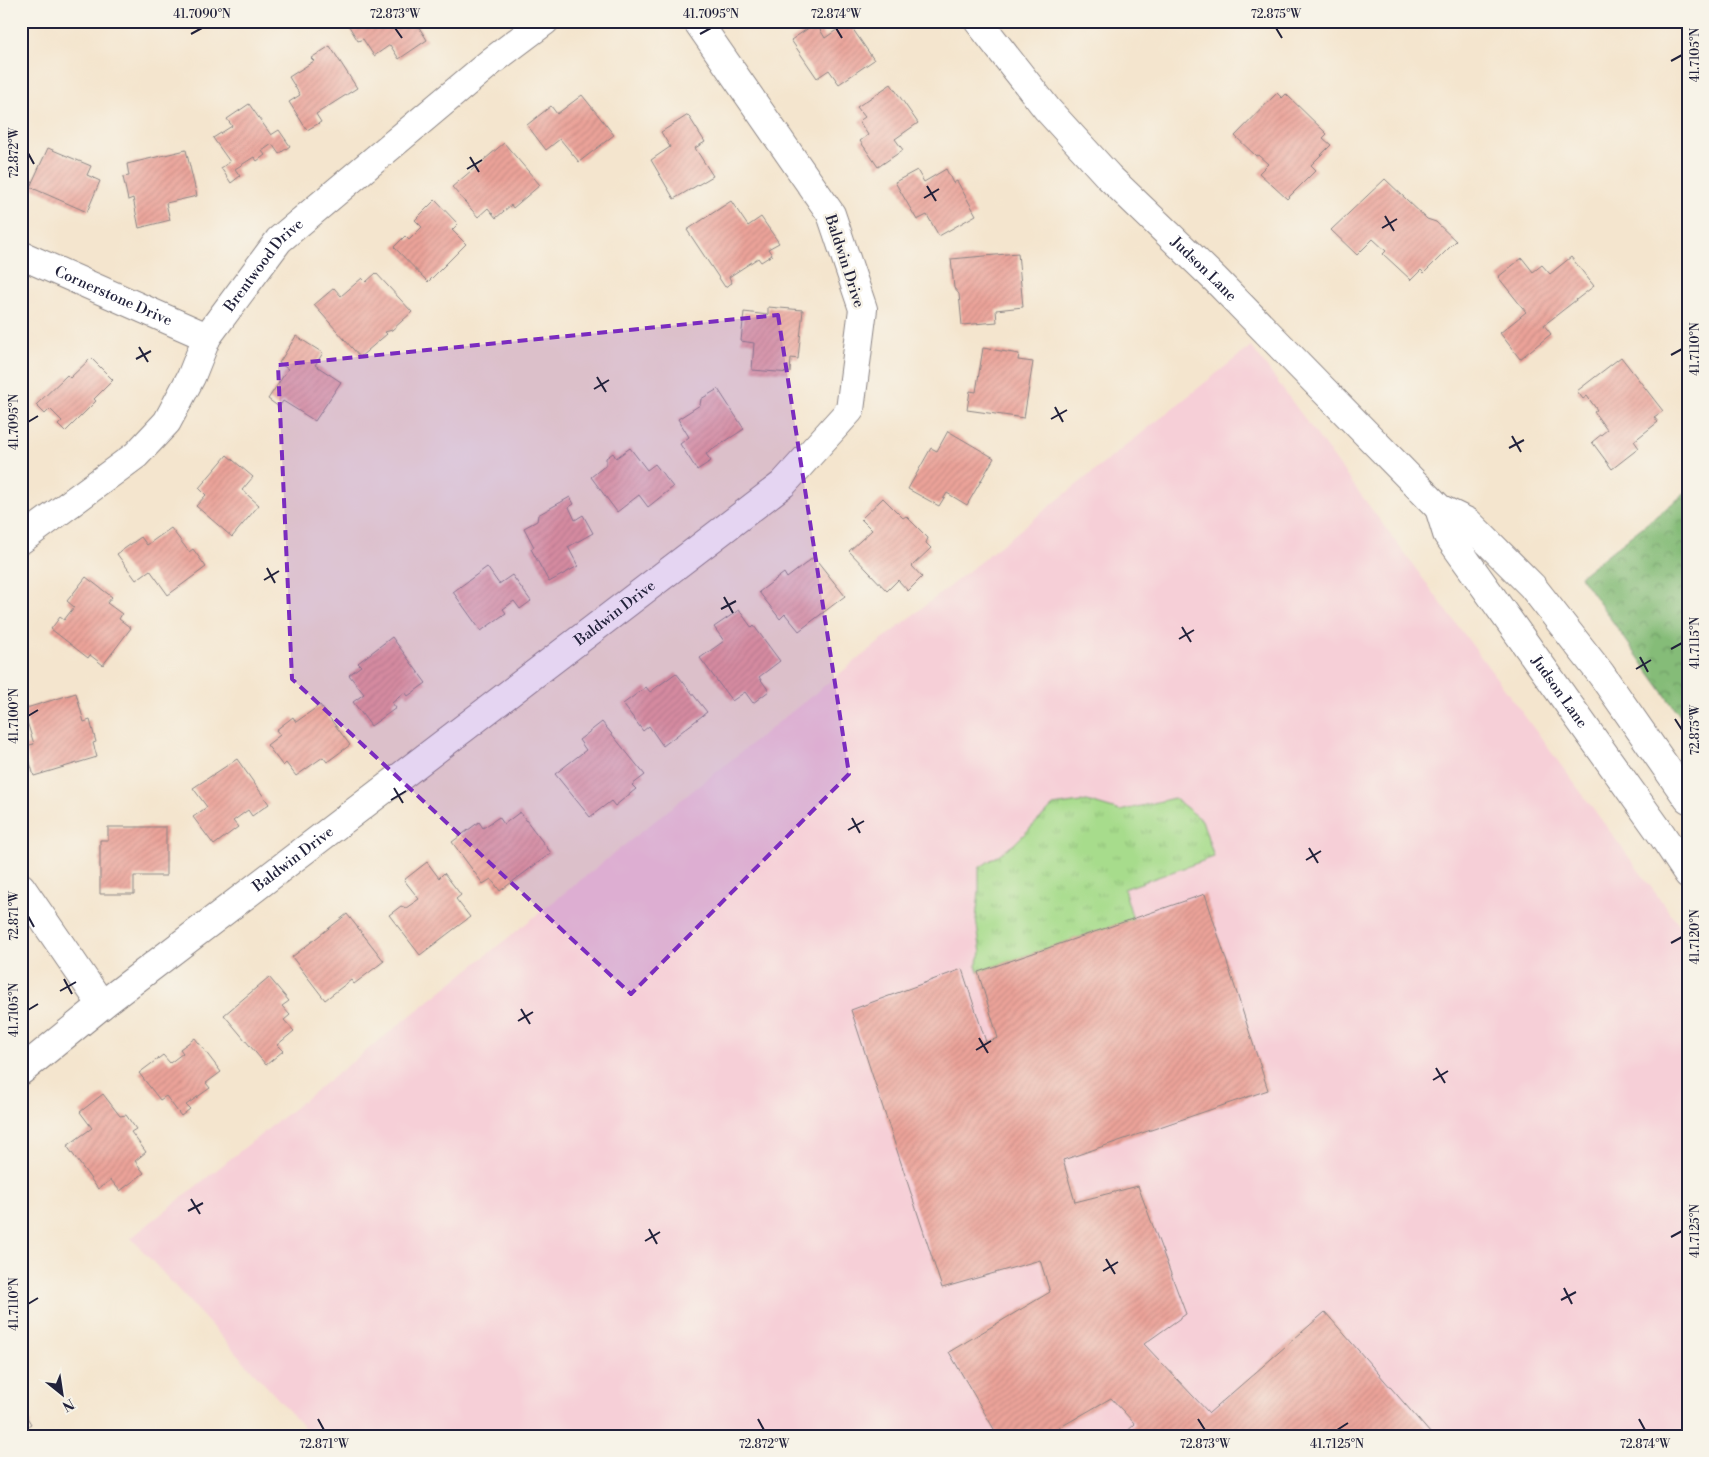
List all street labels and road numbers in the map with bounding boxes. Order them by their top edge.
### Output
street label: Baldwin Drive [820,211,869,310]
street label: Brentwood Drive [219,215,307,317]
street label: Judson Lane [1166,232,1241,306]
street label: Cornerstone Drive [51,262,175,330]
street label: Baldwin Drive [570,576,659,651]
street label: Judson Lane [1526,651,1592,732]
street label: Baldwin Drive [248,822,338,897]

